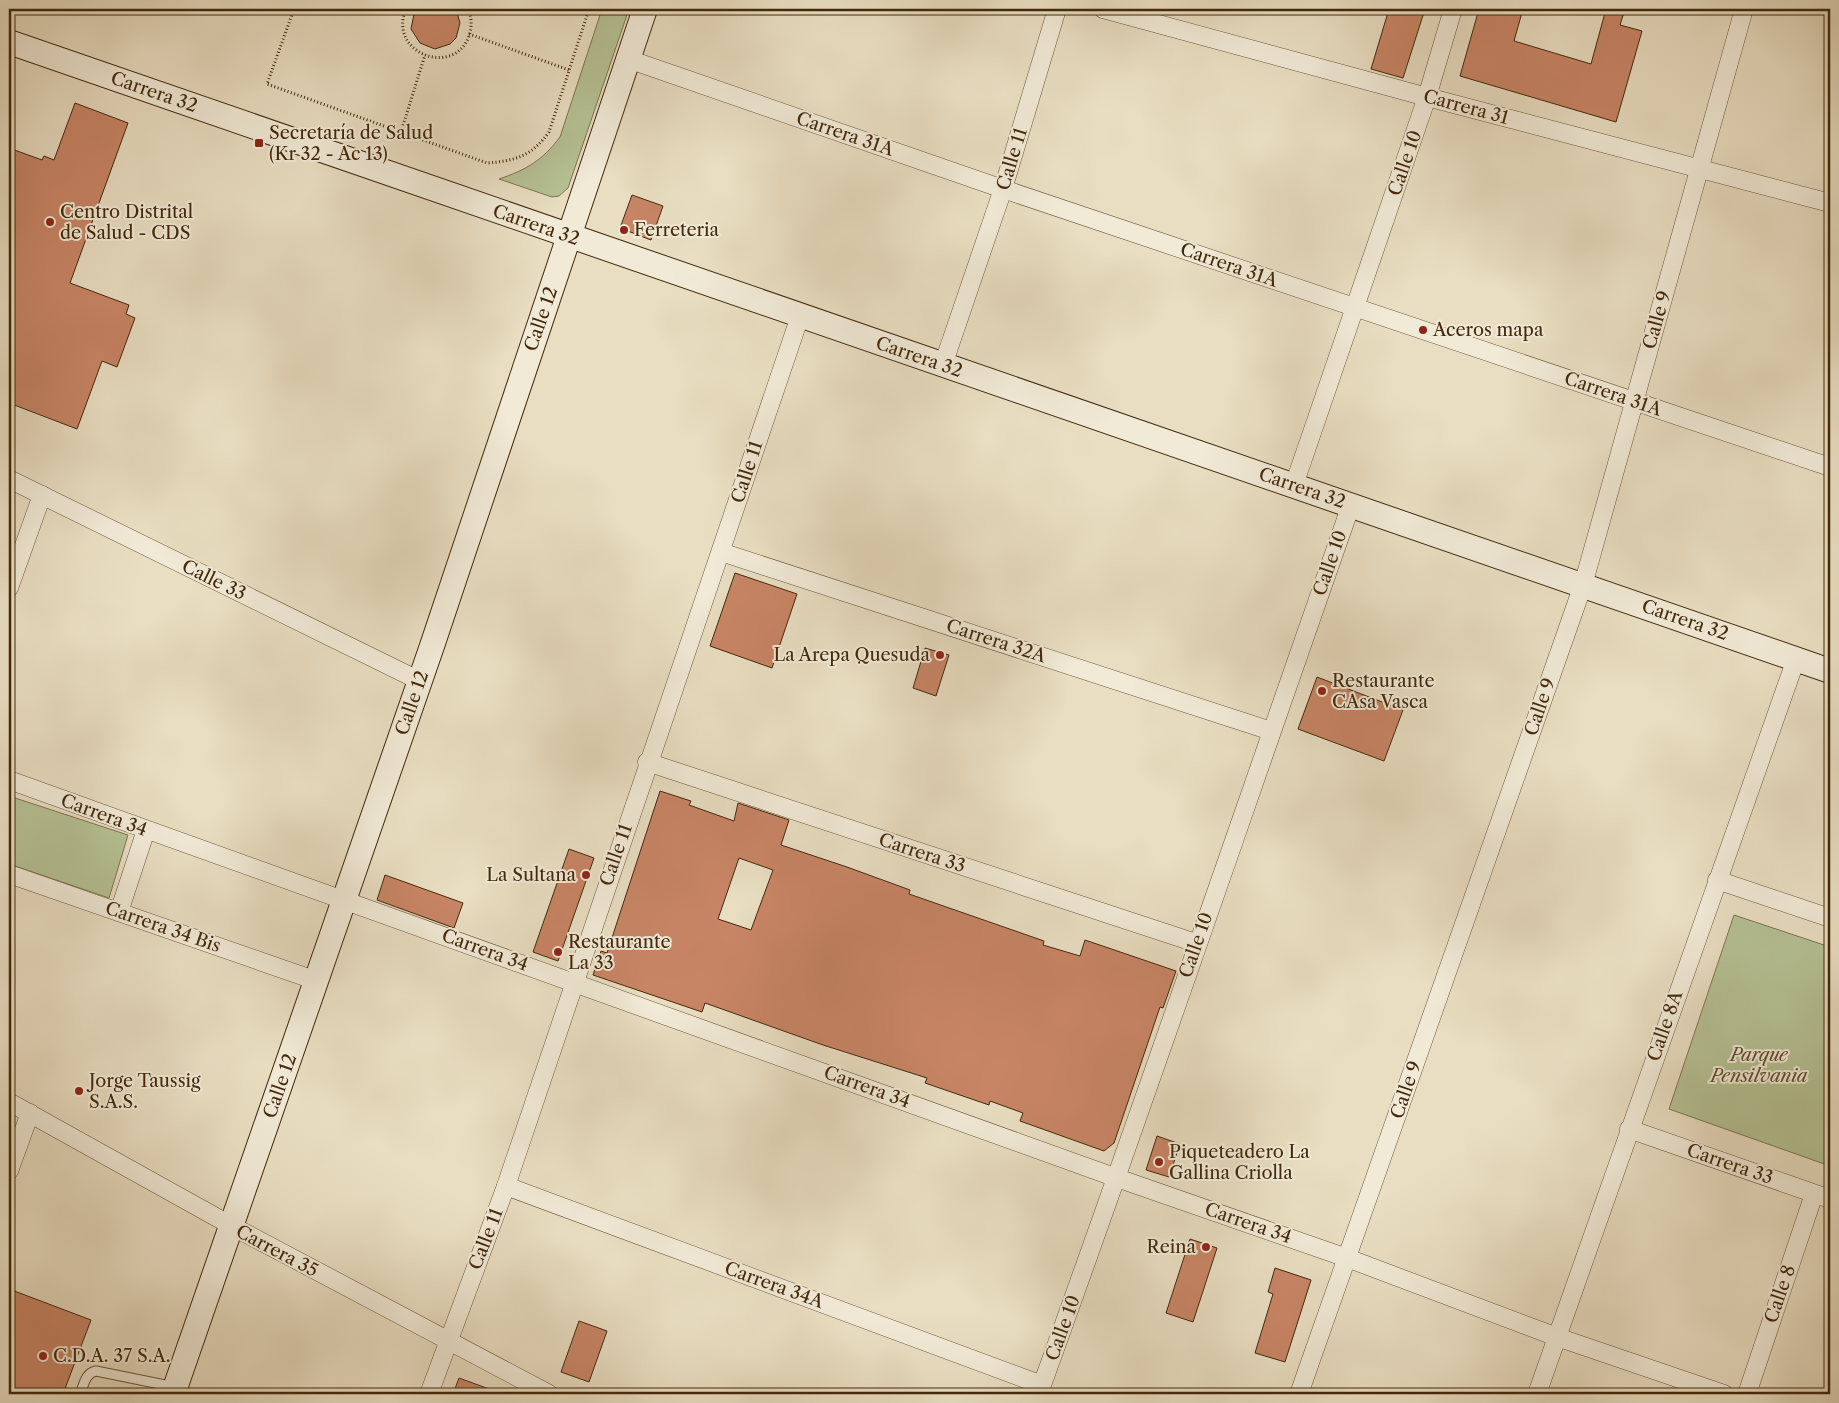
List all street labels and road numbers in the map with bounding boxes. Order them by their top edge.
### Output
street label: Carrera 32 [108,67,200,117]
street label: Carrera 31 [1421,85,1511,129]
street label: Carrera 31A [793,107,897,161]
street label: Calle 11 [992,125,1032,193]
street label: Calle 10 [1384,127,1426,199]
street label: Carrera 32 [490,200,582,250]
street label: Carrera 31A [1177,238,1281,292]
street label: Calle 12 [520,284,562,354]
street label: Calle 9 [1638,288,1676,352]
street label: Carrera 32 [873,332,965,382]
street label: Carrera 31A [1561,367,1665,421]
street label: Calle 11 [727,438,767,506]
street label: Carrera 32 [1256,463,1348,513]
street label: Calle 10 [1309,527,1351,599]
street label: Calle 33 [178,555,250,605]
street label: Carrera 32 [1639,595,1731,645]
street label: Carrera 32A [943,615,1049,668]
street label: Calle 12 [391,668,433,738]
street label: Calle 9 [1520,675,1560,739]
street label: Carrera 34 [58,789,150,841]
street label: Calle 11 [595,821,637,889]
street label: Carrera 33 [876,829,968,877]
street label: Carrera 34 Bis [102,897,224,957]
street label: Calle 10 [1175,909,1217,981]
street label: Carrera 34 [439,924,531,976]
street label: Calle 8A [1643,987,1687,1064]
street label: Calle 12 [259,1051,301,1121]
street label: Calle 9 [1386,1058,1426,1122]
street label: Carrera 34 [821,1061,913,1113]
street label: Carrera 33 [1684,1139,1776,1189]
street label: Carrera 34 [1202,1198,1294,1248]
street label: Calle 11 [464,1205,508,1273]
street label: Carrera 35 [232,1220,322,1282]
street label: Carrera 34A [721,1257,827,1313]
street label: Calle 8 [1760,1262,1800,1326]
street label: Calle 10 [1041,1292,1085,1364]

